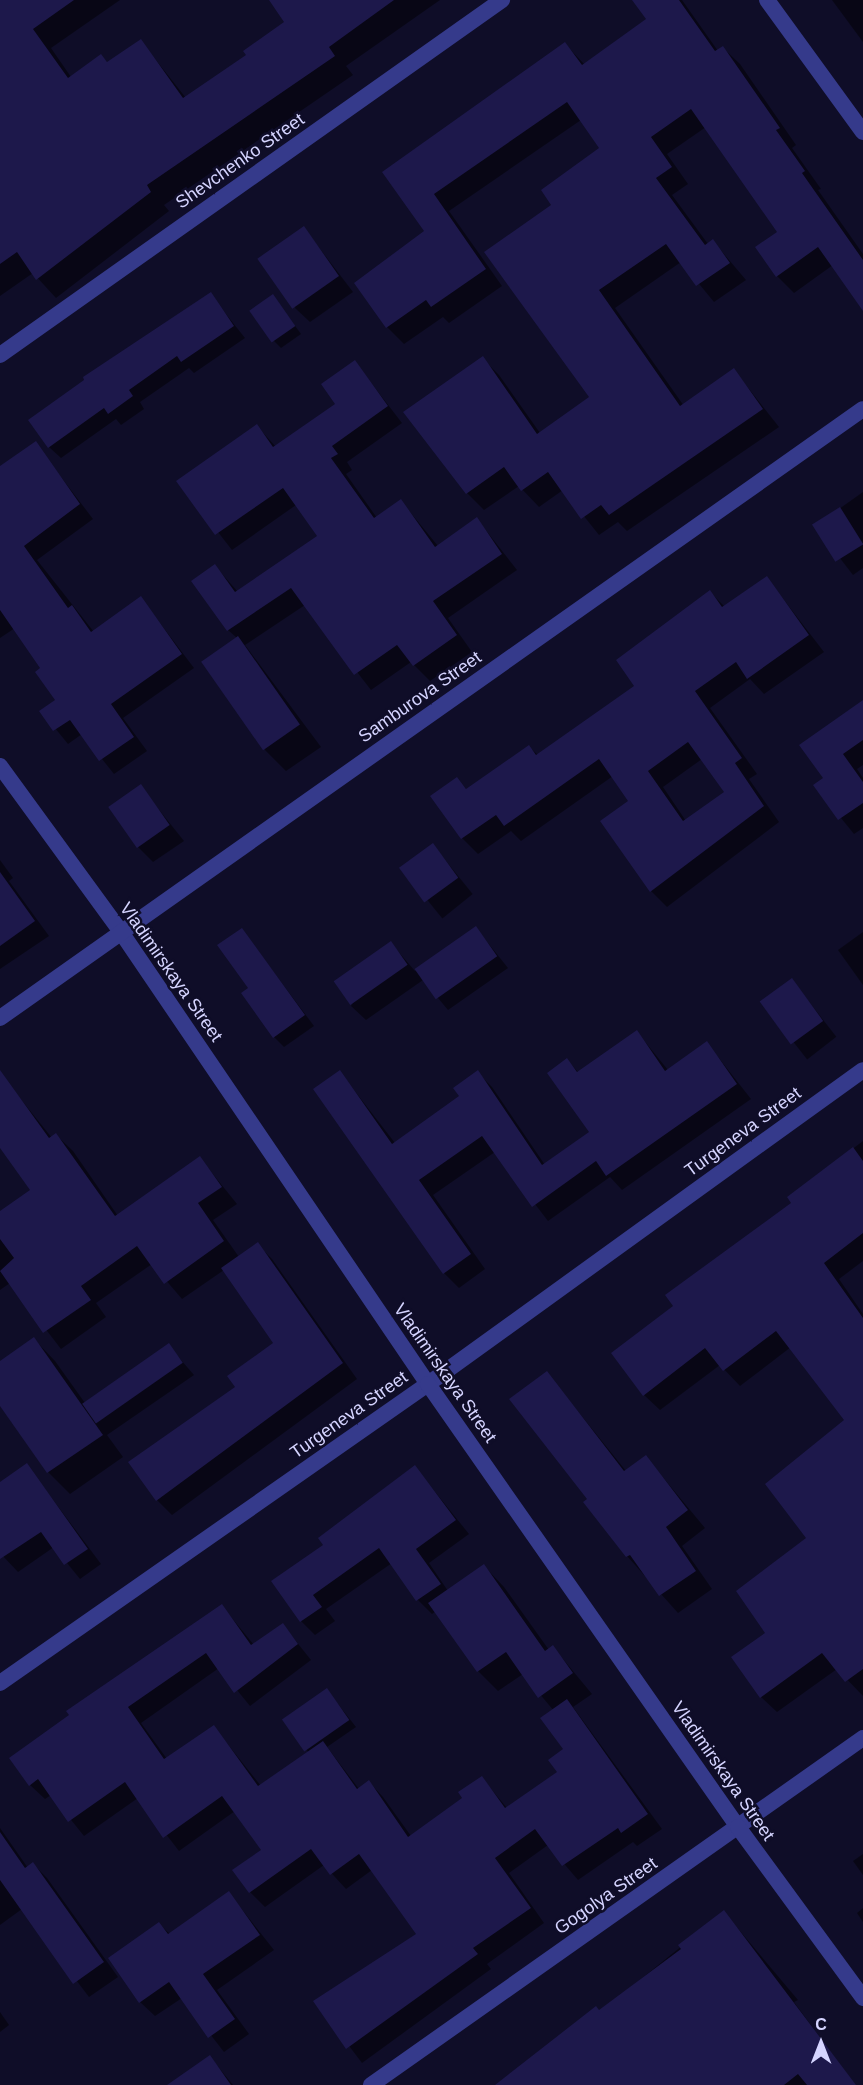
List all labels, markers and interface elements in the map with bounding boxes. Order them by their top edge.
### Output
street label: Shevchenko Street [172,109,308,213]
street label: Samburova Street [354,647,486,747]
street label: Vladimirskaya Street [115,898,227,1046]
street label: Turgeneva Street [681,1083,805,1181]
street label: Vladimirskaya Street [389,1299,501,1447]
street label: Turgeneva Street [286,1366,412,1464]
street label: Vladimirskaya Street [667,1697,779,1845]
street label: Gogolya Street [551,1853,661,1939]
north arrow [791,2013,851,2073]
text: С [815,2016,827,2033]

